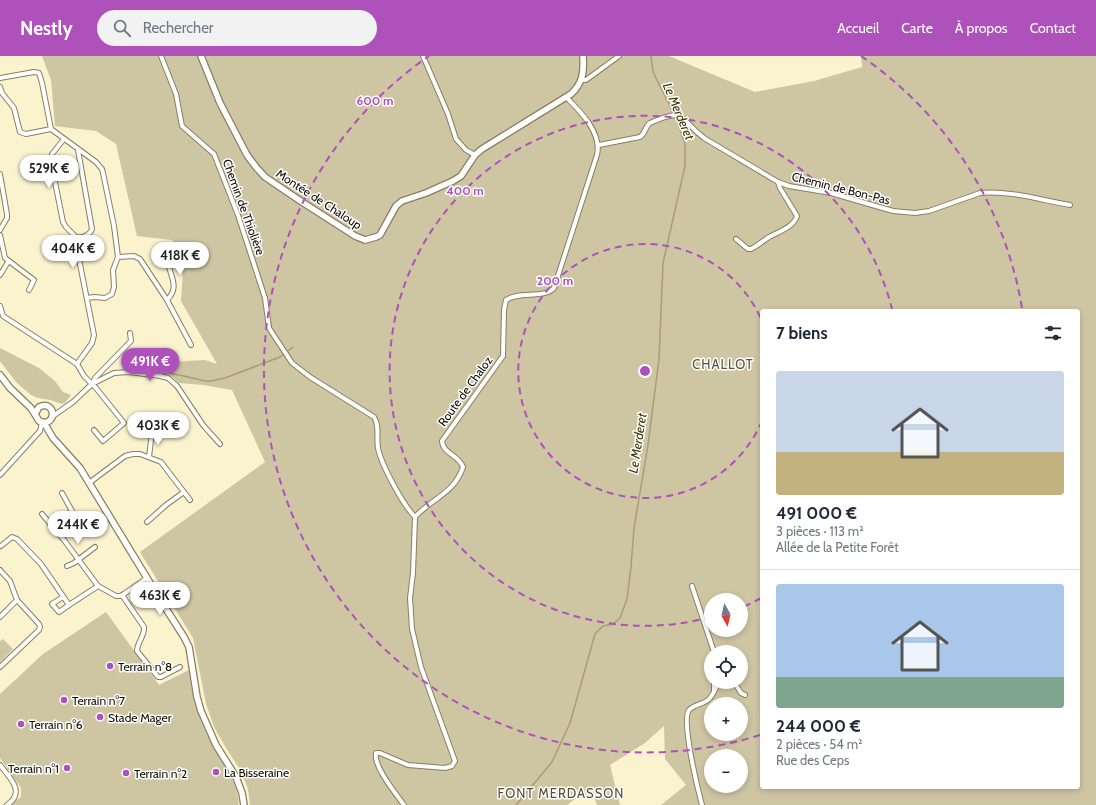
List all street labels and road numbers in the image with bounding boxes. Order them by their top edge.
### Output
street label: Chemin de Thiolière [220,157,268,257]
street label: Montée de Chaloup [273,166,365,233]
street label: Chemin de Bon-Pas [790,169,892,208]
street label: Route de Chaloz [435,353,496,429]

